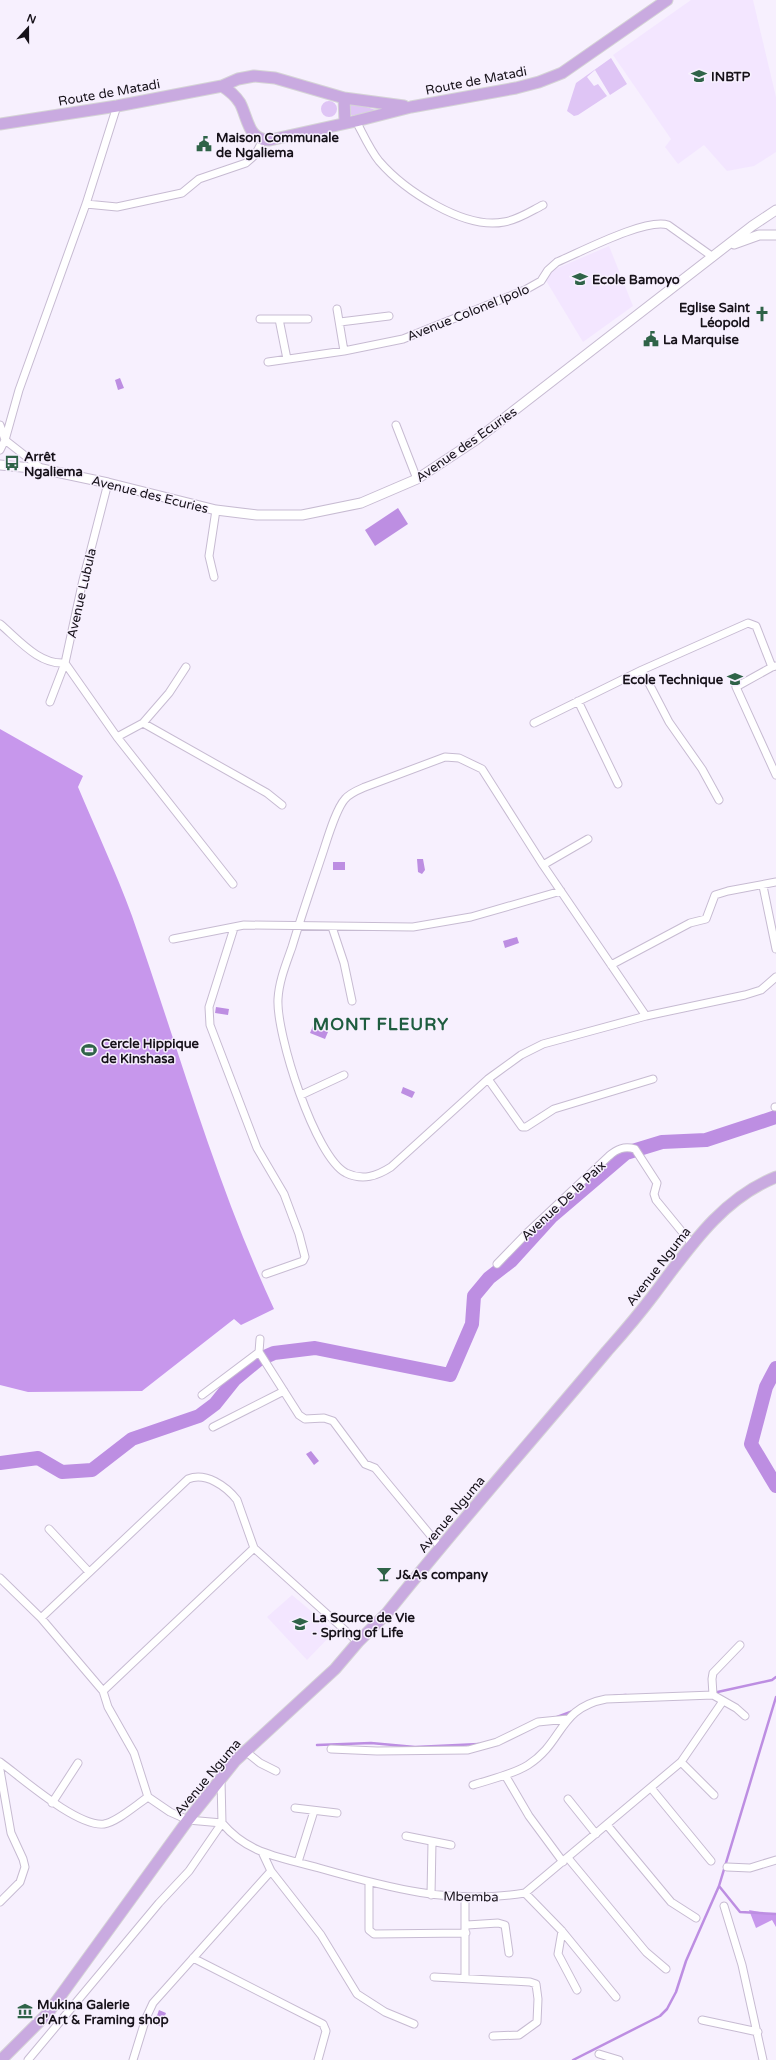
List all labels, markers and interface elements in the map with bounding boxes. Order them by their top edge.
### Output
north arrow [8,8,48,48]
text: N [25,11,38,27]
street label: Route de Matadi [424,63,528,99]
school or university icon: INBTP [690,67,708,85]
place label: INBTP [711,69,751,85]
street label: Route de Matadi [57,76,161,110]
place label: Maison Communale de Ngaliema [216,130,339,161]
public building icon: Maison Communale de Ngaliema [195,135,213,153]
school or university icon: Ecole Bamoyo [571,270,589,288]
place label: Ecole Bamoyo [592,272,680,288]
street label: Avenue Colonel Ipolo [405,281,532,345]
place label: Eglise Saint Léopold [679,300,750,331]
church icon: Eglise Saint Léopold [753,305,771,323]
public building icon: La Marquise [642,330,660,348]
place label: La Marquise [663,332,739,348]
street label: Avenue des Ecuries [413,404,520,486]
place label: Arrêt Ngaliema [24,449,83,480]
bus stop icon: Arrêt Ngaliema [3,454,21,472]
street label: Avenue des Ecuries [90,473,210,517]
street label: Avenue Lubula [64,547,100,640]
school or university icon: Ecole Technique [726,670,744,688]
place label: Ecole Technique [622,672,724,688]
district label: MONT FLEURY [313,1014,449,1035]
place label: Cercle Hippique de Kinshasa [101,1036,200,1067]
sports icon: Cercle Hippique de Kinshasa [80,1041,98,1059]
street label: Avenue De la Paix [518,1157,609,1244]
street label: Avenue Nguma [623,1224,694,1309]
street label: Avenue Nguma [415,1473,489,1556]
bar icon: J&As company [375,1565,393,1583]
place label: J&As company [395,1567,488,1583]
place label: La Source de Vie - Spring of Life [312,1610,415,1641]
school or university icon: La Source de Vie - Spring of Life [291,1615,309,1633]
street label: Avenue Nguma [171,1736,245,1819]
street label: Mbemba [443,1889,499,1905]
place label: Mukina Galerie d'Art & Framing shop [37,1997,169,2028]
museum icon: Mukina Galerie d'Art & Framing shop [16,2002,34,2020]

